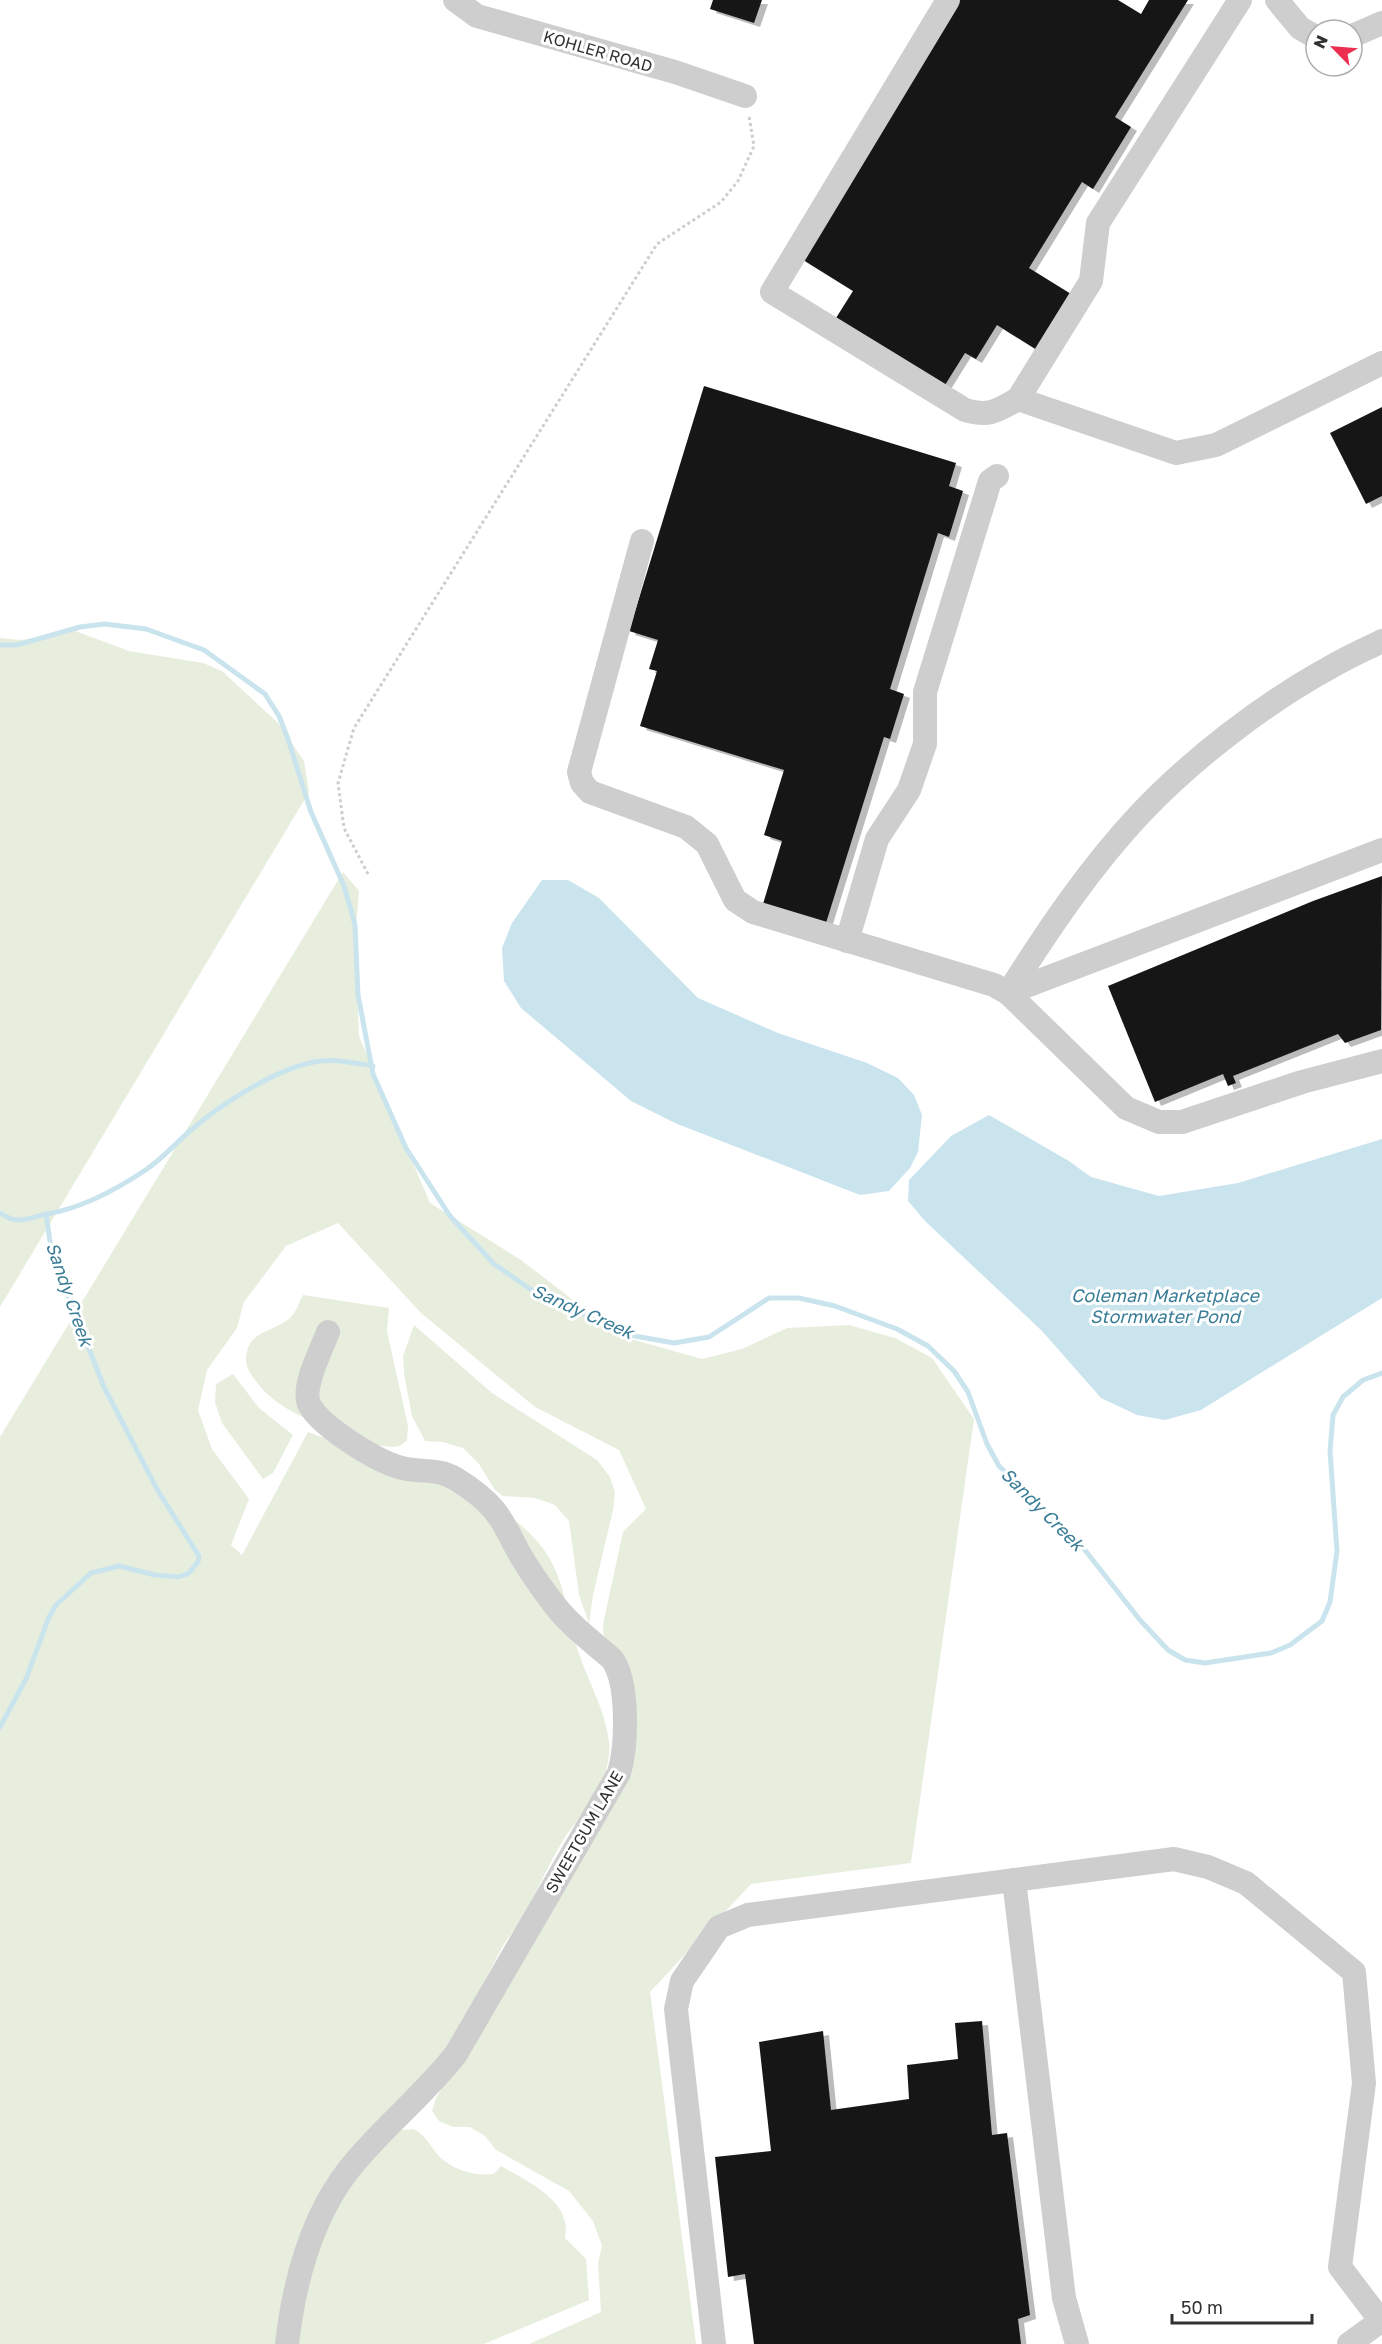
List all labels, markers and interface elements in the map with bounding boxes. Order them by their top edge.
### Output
north arrow [1304,18,1364,78]
street label: KOHLER ROAD [541,26,655,76]
text: N [1309,32,1332,51]
water label: Sandy Creek [42,1239,99,1351]
water label: Sandy Creek [529,1279,639,1344]
water label: Coleman Marketplace Stormwater Pond [1071,1284,1261,1327]
water label: Sandy Creek [997,1463,1090,1556]
street label: SWEETGUM LANE [541,1767,627,1897]
scale bar [1172,2287,1312,2325]
text: 50 m [1181,2296,1223,2318]

